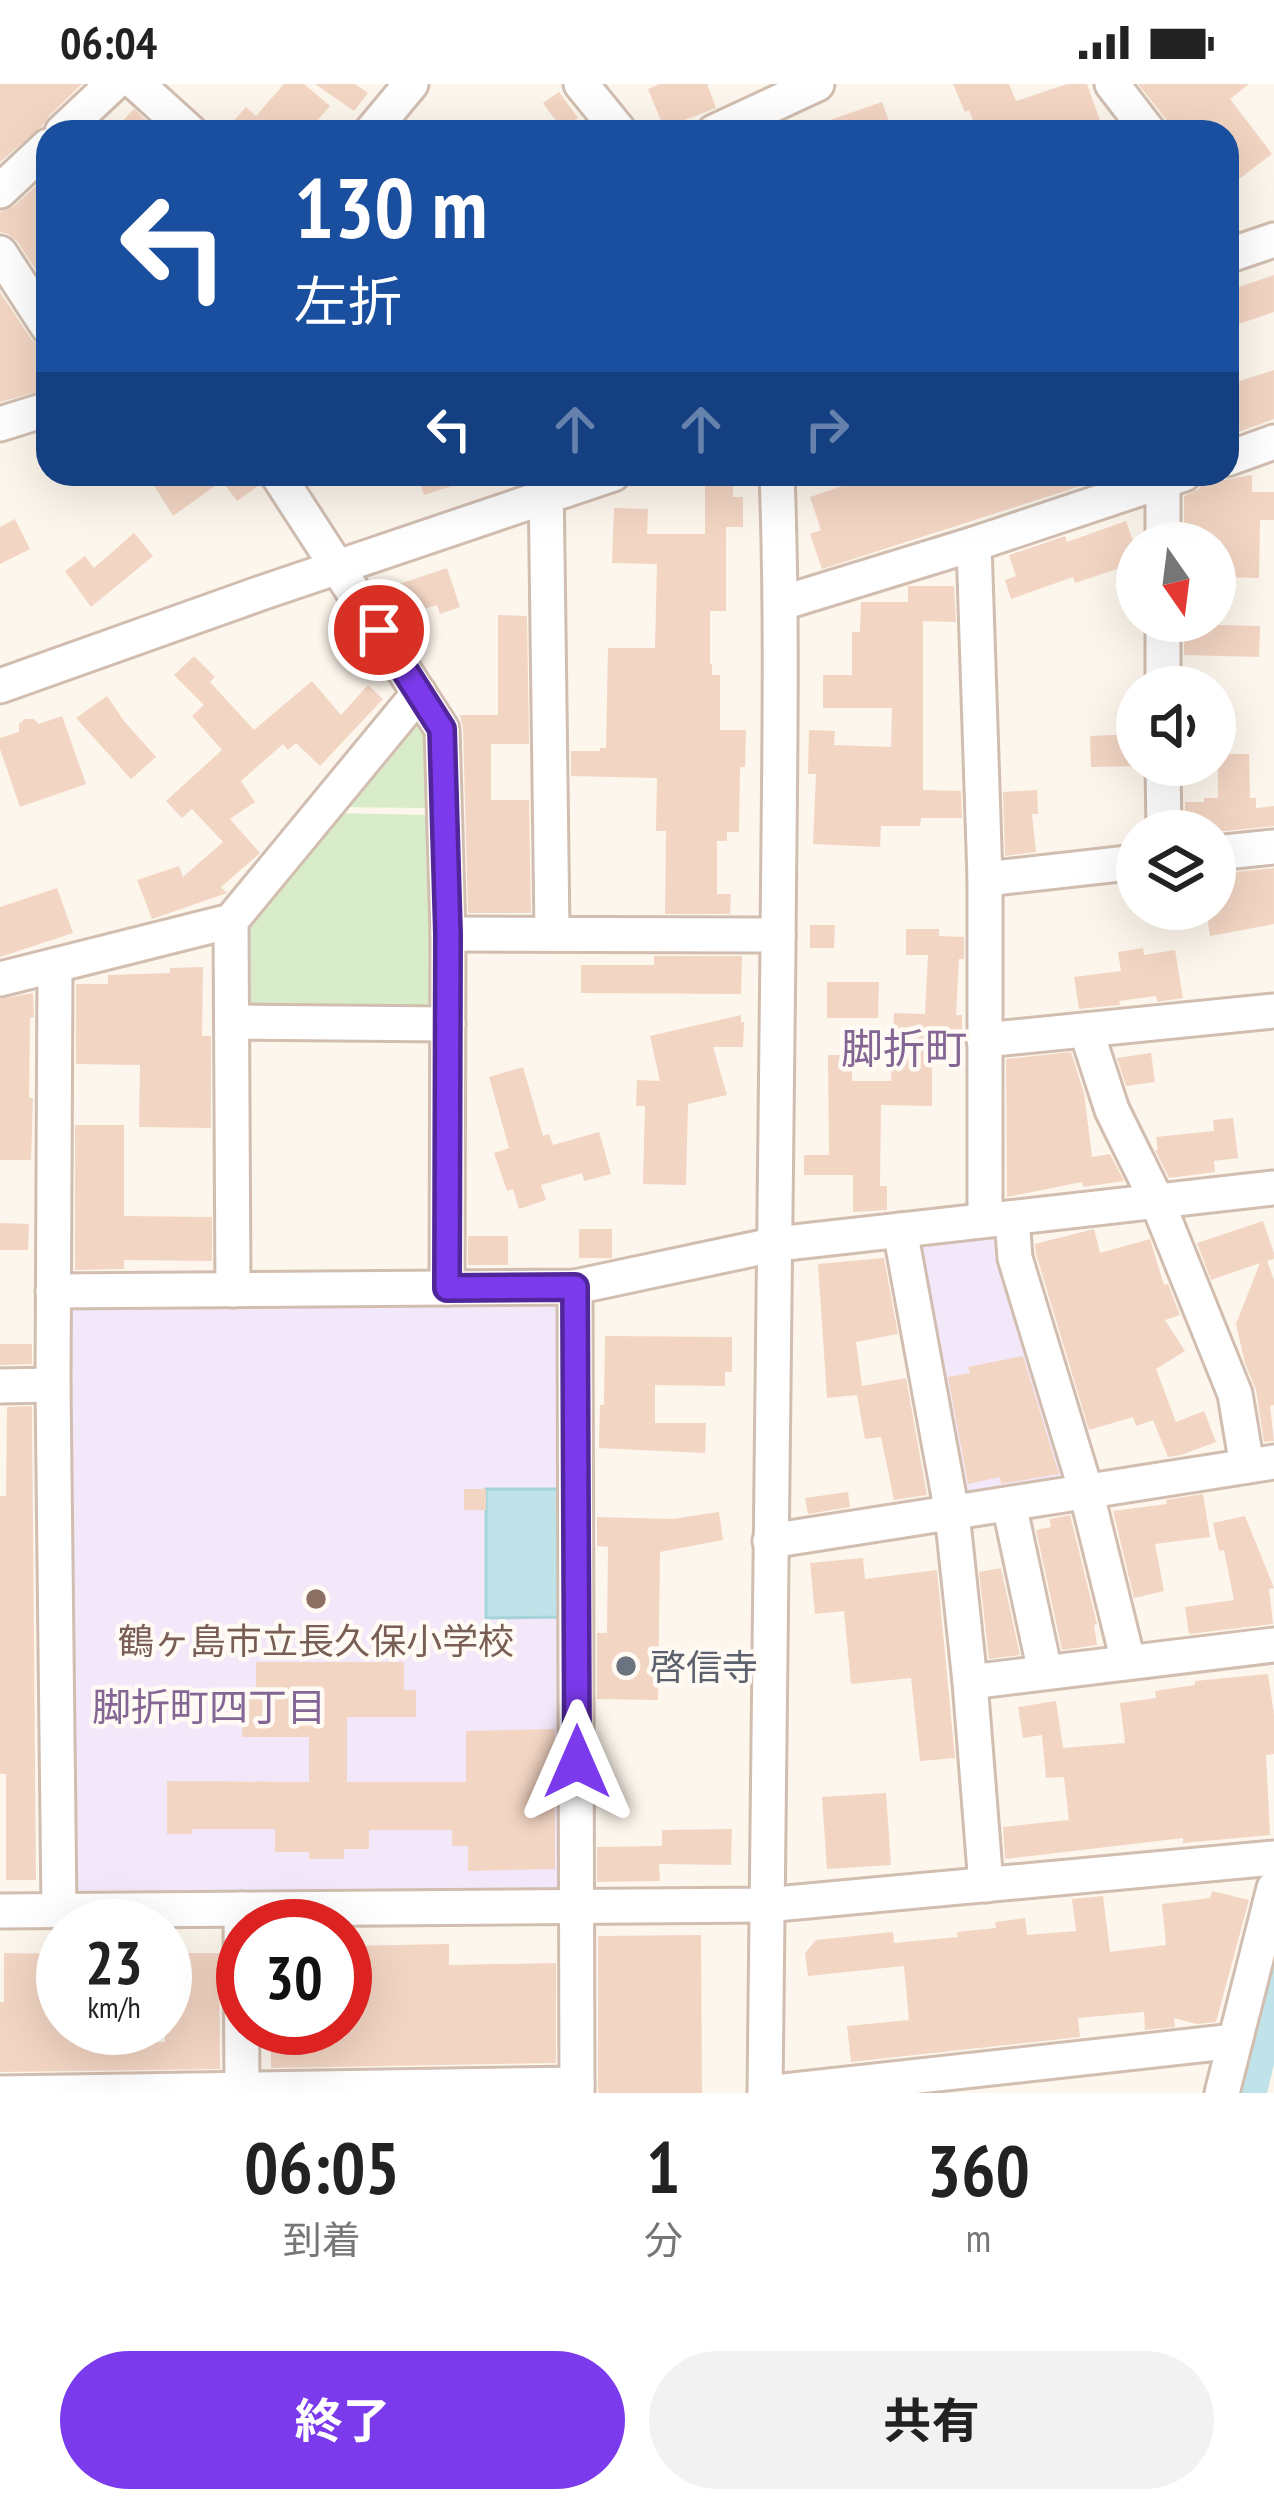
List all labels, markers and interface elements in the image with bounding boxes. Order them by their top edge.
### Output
text: 06:04 [60,13,157,71]
text: 130 m [294,152,487,261]
icon: left [96,168,252,324]
text: 左折 [294,266,402,336]
icon: left [416,396,482,462]
icon: ahead [542,396,608,462]
icon: ahead [668,396,734,462]
icon: right [794,396,860,462]
north arrow [1116,522,1236,642]
map controls [1116,522,1236,930]
pin [328,579,430,681]
icon: arrive [346,597,412,663]
button: sound [1116,666,1236,786]
button: layers [1116,810,1236,930]
district label: 脚折町 [841,1021,967,1076]
marker: 鶴ヶ島市立長久保小学校 [303,1586,329,1612]
place label: 鶴ヶ島市立長久保小学校 [118,1617,514,1664]
place label: 啓信寺 [650,1643,758,1690]
marker: 啓信寺 [613,1653,639,1679]
district label: 脚折町四丁目 [92,1681,326,1732]
position arrow [514,1699,640,1825]
speed limit sign: 30 [216,1899,372,2055]
text: 23 [85,1923,143,2001]
text: km/h [87,1987,141,2026]
text: 06:05 [244,2120,400,2213]
text: 1 [646,2120,680,2213]
text: 360 [927,2123,1030,2216]
text: m [966,2212,991,2263]
text: 到着 [283,2214,361,2265]
text: 分 [644,2214,683,2265]
button: 終了 [60,2351,625,2489]
button: 共有 [649,2351,1214,2489]

